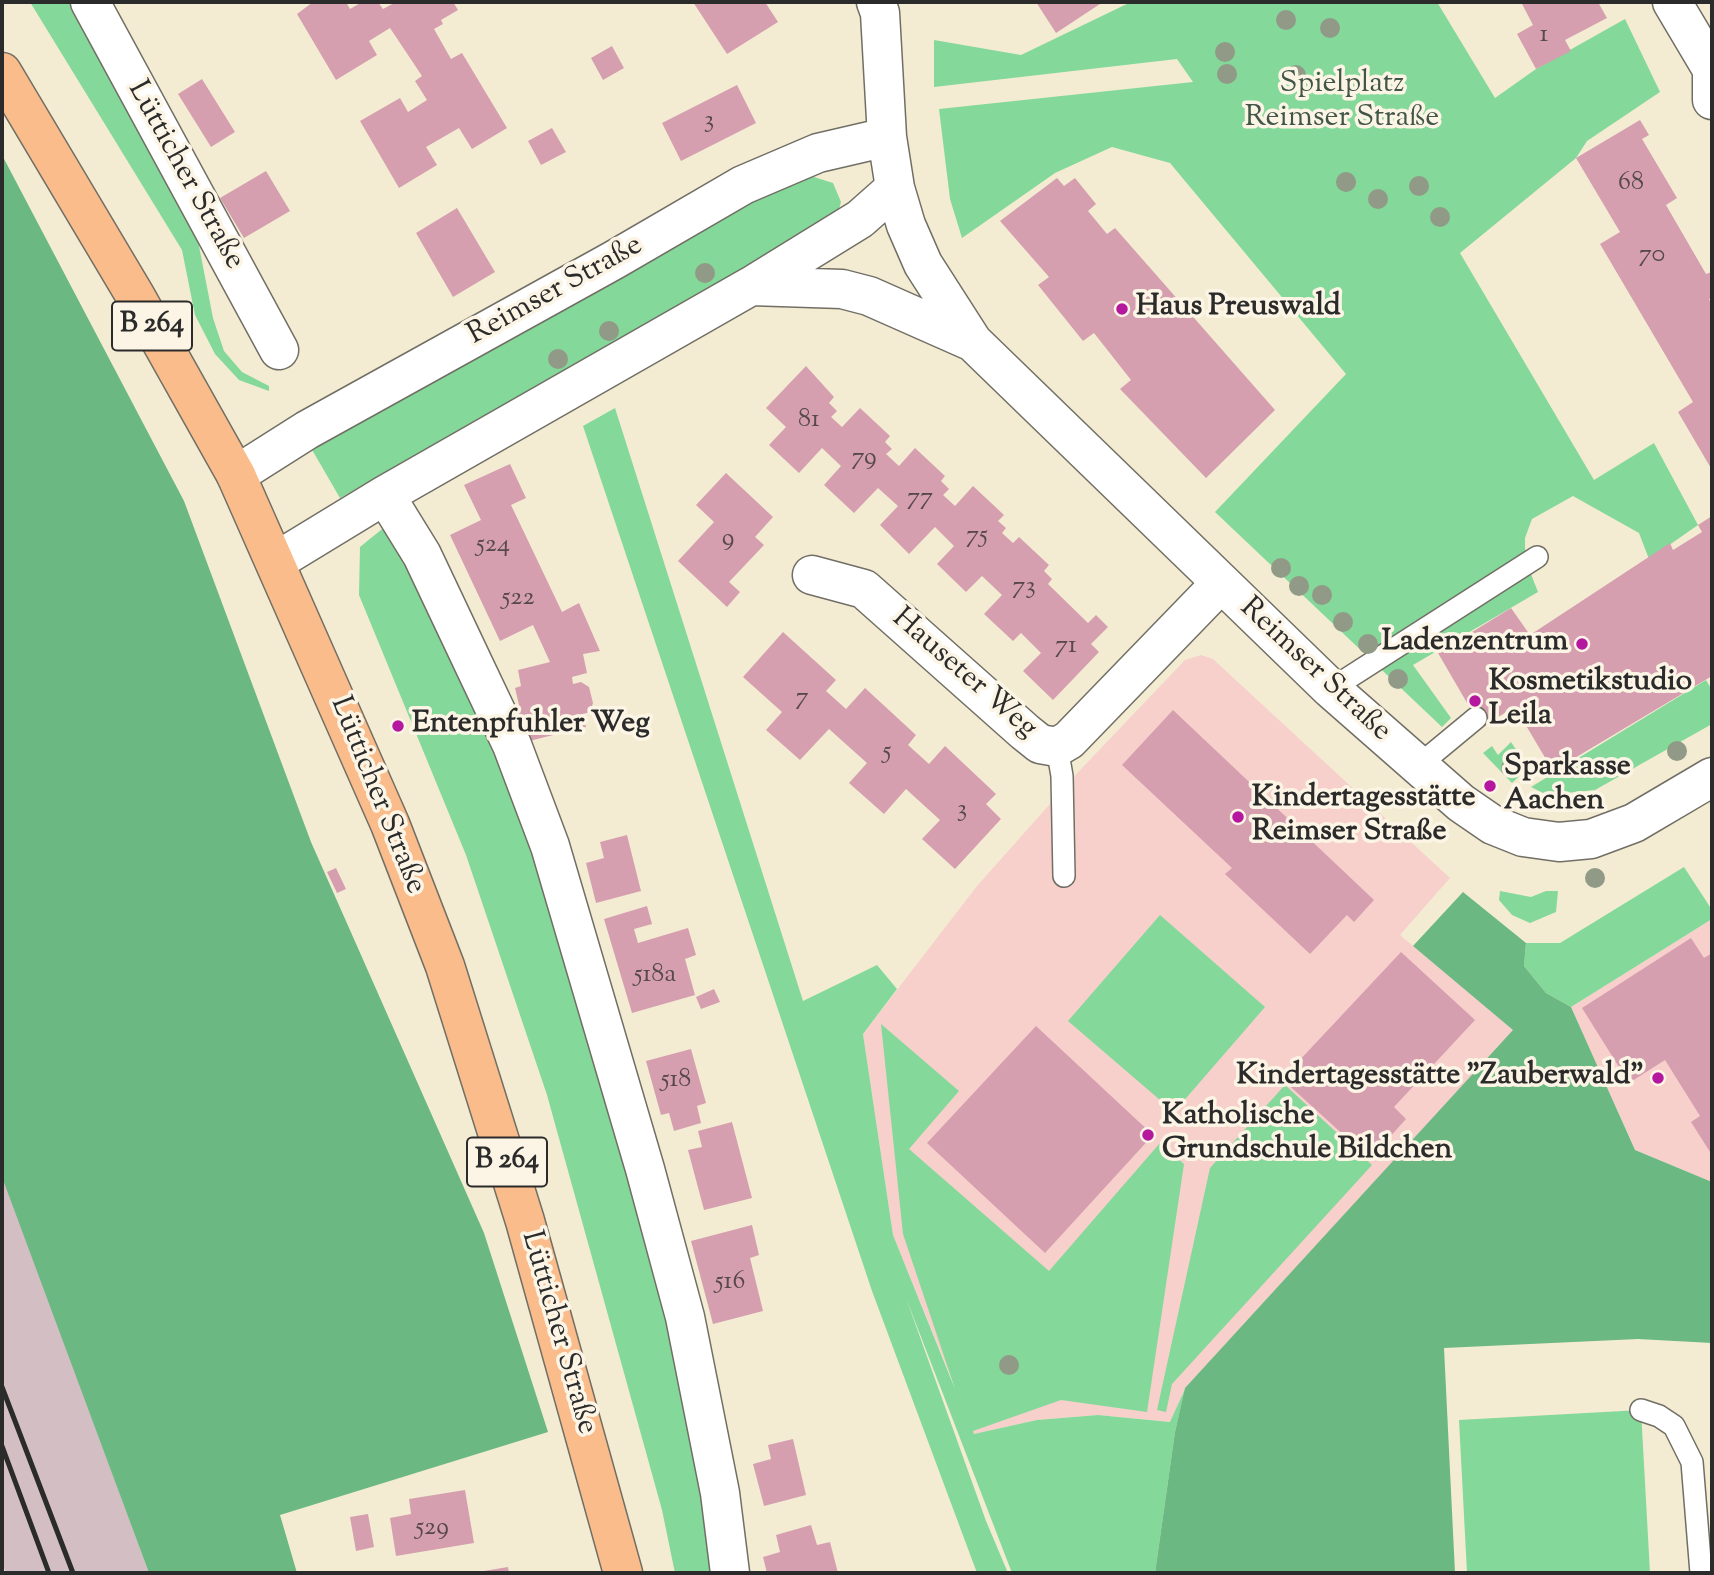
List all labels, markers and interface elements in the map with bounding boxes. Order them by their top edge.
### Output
house number: 1 [1540,21,1548,53]
park label: Spielplatz Reimser Straße [1245,68,1439,138]
street label: Lütticher Straße [117,76,251,276]
house number: 3 [704,107,714,139]
house number: 68 [1618,169,1644,201]
street label: Reimser Straße [462,229,650,355]
house number: 70 [1639,241,1665,273]
place label: Haus Preuswald [1136,291,1341,327]
marker: Haus Preuswald [1114,301,1130,317]
road number: B 264 [112,302,192,350]
house number: 81 [798,406,820,438]
house number: 79 [851,444,877,476]
house number: 77 [907,484,933,516]
house number: 75 [966,522,988,554]
house number: 9 [722,525,734,557]
house number: 524 [476,531,510,563]
house number: 73 [1012,573,1036,605]
house number: 522 [501,584,535,616]
street label: Reimser Straße [1231,592,1397,750]
street label: Hauseter Weg [883,602,1043,748]
place label: Ladenzentrum [1382,626,1568,662]
house number: 71 [1055,632,1077,664]
marker: Ladenzentrum [1574,636,1590,652]
place label: Kosmetikstudio Leila [1489,666,1692,736]
house number: 7 [795,684,809,716]
street label: Lütticher Straße [320,692,432,900]
marker: Kosmetikstudio Leila [1467,693,1483,709]
place label: Entenpfuhler Weg [412,708,650,744]
marker: Entenpfuhler Weg [390,718,406,734]
house number: 5 [883,738,891,770]
place label: Sparkasse Aachen [1504,751,1631,822]
marker: Sparkasse Aachen [1482,778,1498,794]
place label: Kindertagesstätte Reimser Straße [1252,782,1476,852]
house number: 3 [957,796,967,828]
marker: Kindertagesstätte Reimser Straße [1230,809,1246,825]
house number: 518a [634,961,676,993]
place label: Kindertagesstätte "Zauberwald" [1237,1060,1644,1096]
house number: 518 [661,1066,691,1098]
marker: Kindertagesstätte "Zauberwald" [1650,1070,1666,1086]
place label: Katholische Grundschule Bildchen [1162,1100,1452,1170]
marker: Katholische Grundschule Bildchen [1140,1127,1156,1143]
road number: B 264 [467,1138,547,1186]
street label: Lütticher Straße [511,1227,603,1439]
house number: 516 [715,1268,745,1300]
house number: 529 [415,1514,449,1546]

